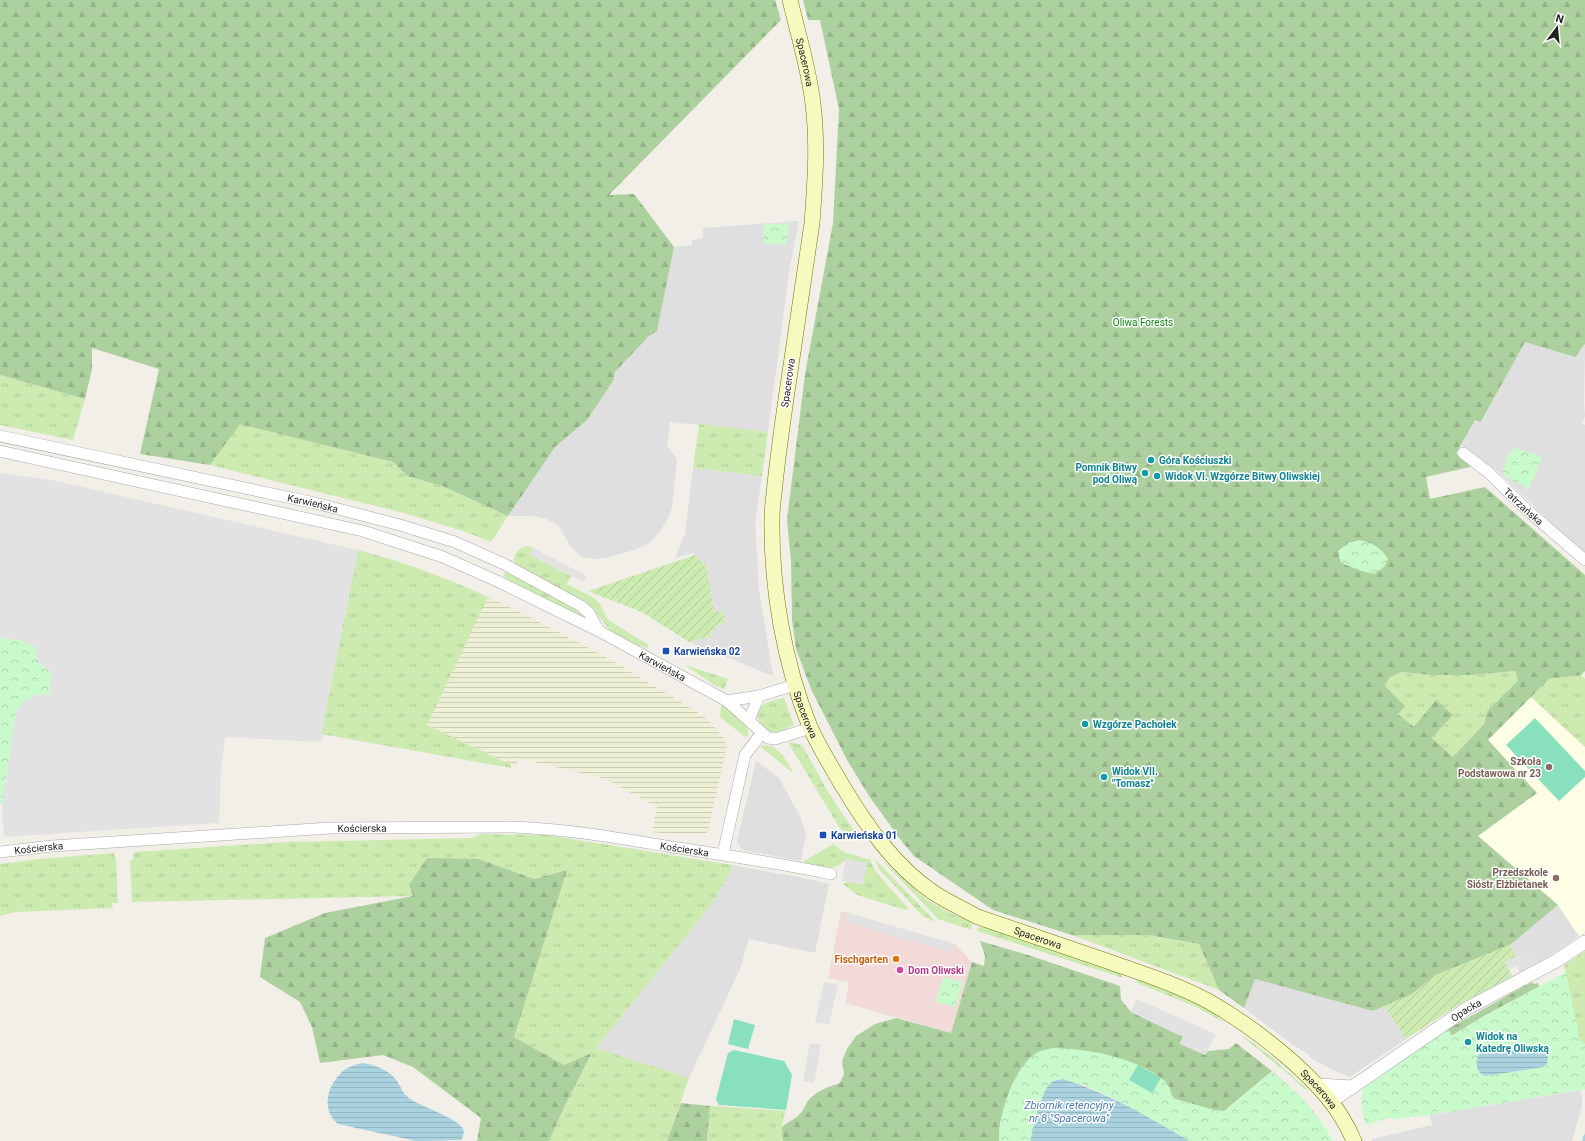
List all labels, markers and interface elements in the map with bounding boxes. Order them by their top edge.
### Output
north arrow [1537,8,1577,48]
text: N [1554,12,1565,26]
street label: Spacerowa [794,37,816,87]
park label: Oliwa Forests [1113,317,1173,328]
street label: Spacerowa [779,358,797,408]
marker: Góra Kościuszki [1146,455,1156,465]
place label: Góra Kościuszki [1159,455,1232,466]
place label: Pomnik Bitwy pod Oliwą [1075,462,1138,485]
marker: Pomnik Bitwy pod Oliwą [1140,468,1150,478]
marker: Widok VI. Wzgórze Bitwy Oliwskiej [1152,471,1162,481]
place label: Widok VI. Wzgórze Bitwy Oliwskiej [1165,471,1320,482]
street label: Tatrzańska [1502,485,1546,527]
street label: Karwieńska [287,492,339,514]
marker: Karwieńska 02 [661,646,671,656]
place label: Karwieńska 02 [674,646,741,657]
street label: Karwieńska [637,649,688,683]
street label: Spacerowa [792,690,820,740]
marker: Wzgórze Pachołek [1080,719,1090,729]
place label: Wzgórze Pachołek [1093,719,1177,730]
place label: Szkoła Podstawowa nr 23 [1458,756,1542,779]
marker: Szkoła Podstawowa nr 23 [1544,762,1554,772]
place label: Widok VII. "Tomasz" [1112,766,1158,789]
marker: Widok VII. "Tomasz" [1099,772,1109,782]
street label: Kościerska [337,822,387,833]
marker: Karwieńska 01 [818,830,828,840]
place label: Karwieńska 01 [831,830,897,841]
street label: Kościerska [14,840,64,856]
street label: Kościerska [659,840,710,858]
place label: Przedszkole Sióstr Elżbietanek [1467,867,1549,890]
marker: Przedszkole Sióstr Elżbietanek [1551,873,1561,883]
street label: Spacerowa [1013,924,1063,951]
place label: Fischgarten [835,954,888,965]
marker: Fischgarten [891,954,901,964]
marker: Dom Oliwski [895,965,905,975]
place label: Dom Oliwski [908,965,964,976]
street label: Opacka [1449,996,1483,1023]
place label: Widok na Katedrę Oliwską [1476,1031,1550,1054]
marker: Widok na Katedrę Oliwską [1463,1037,1473,1047]
street label: Spacerowa [1299,1067,1340,1111]
water label: Zbiornik retencyjny nr 8 "Spacerowa" [1023,1099,1115,1125]

